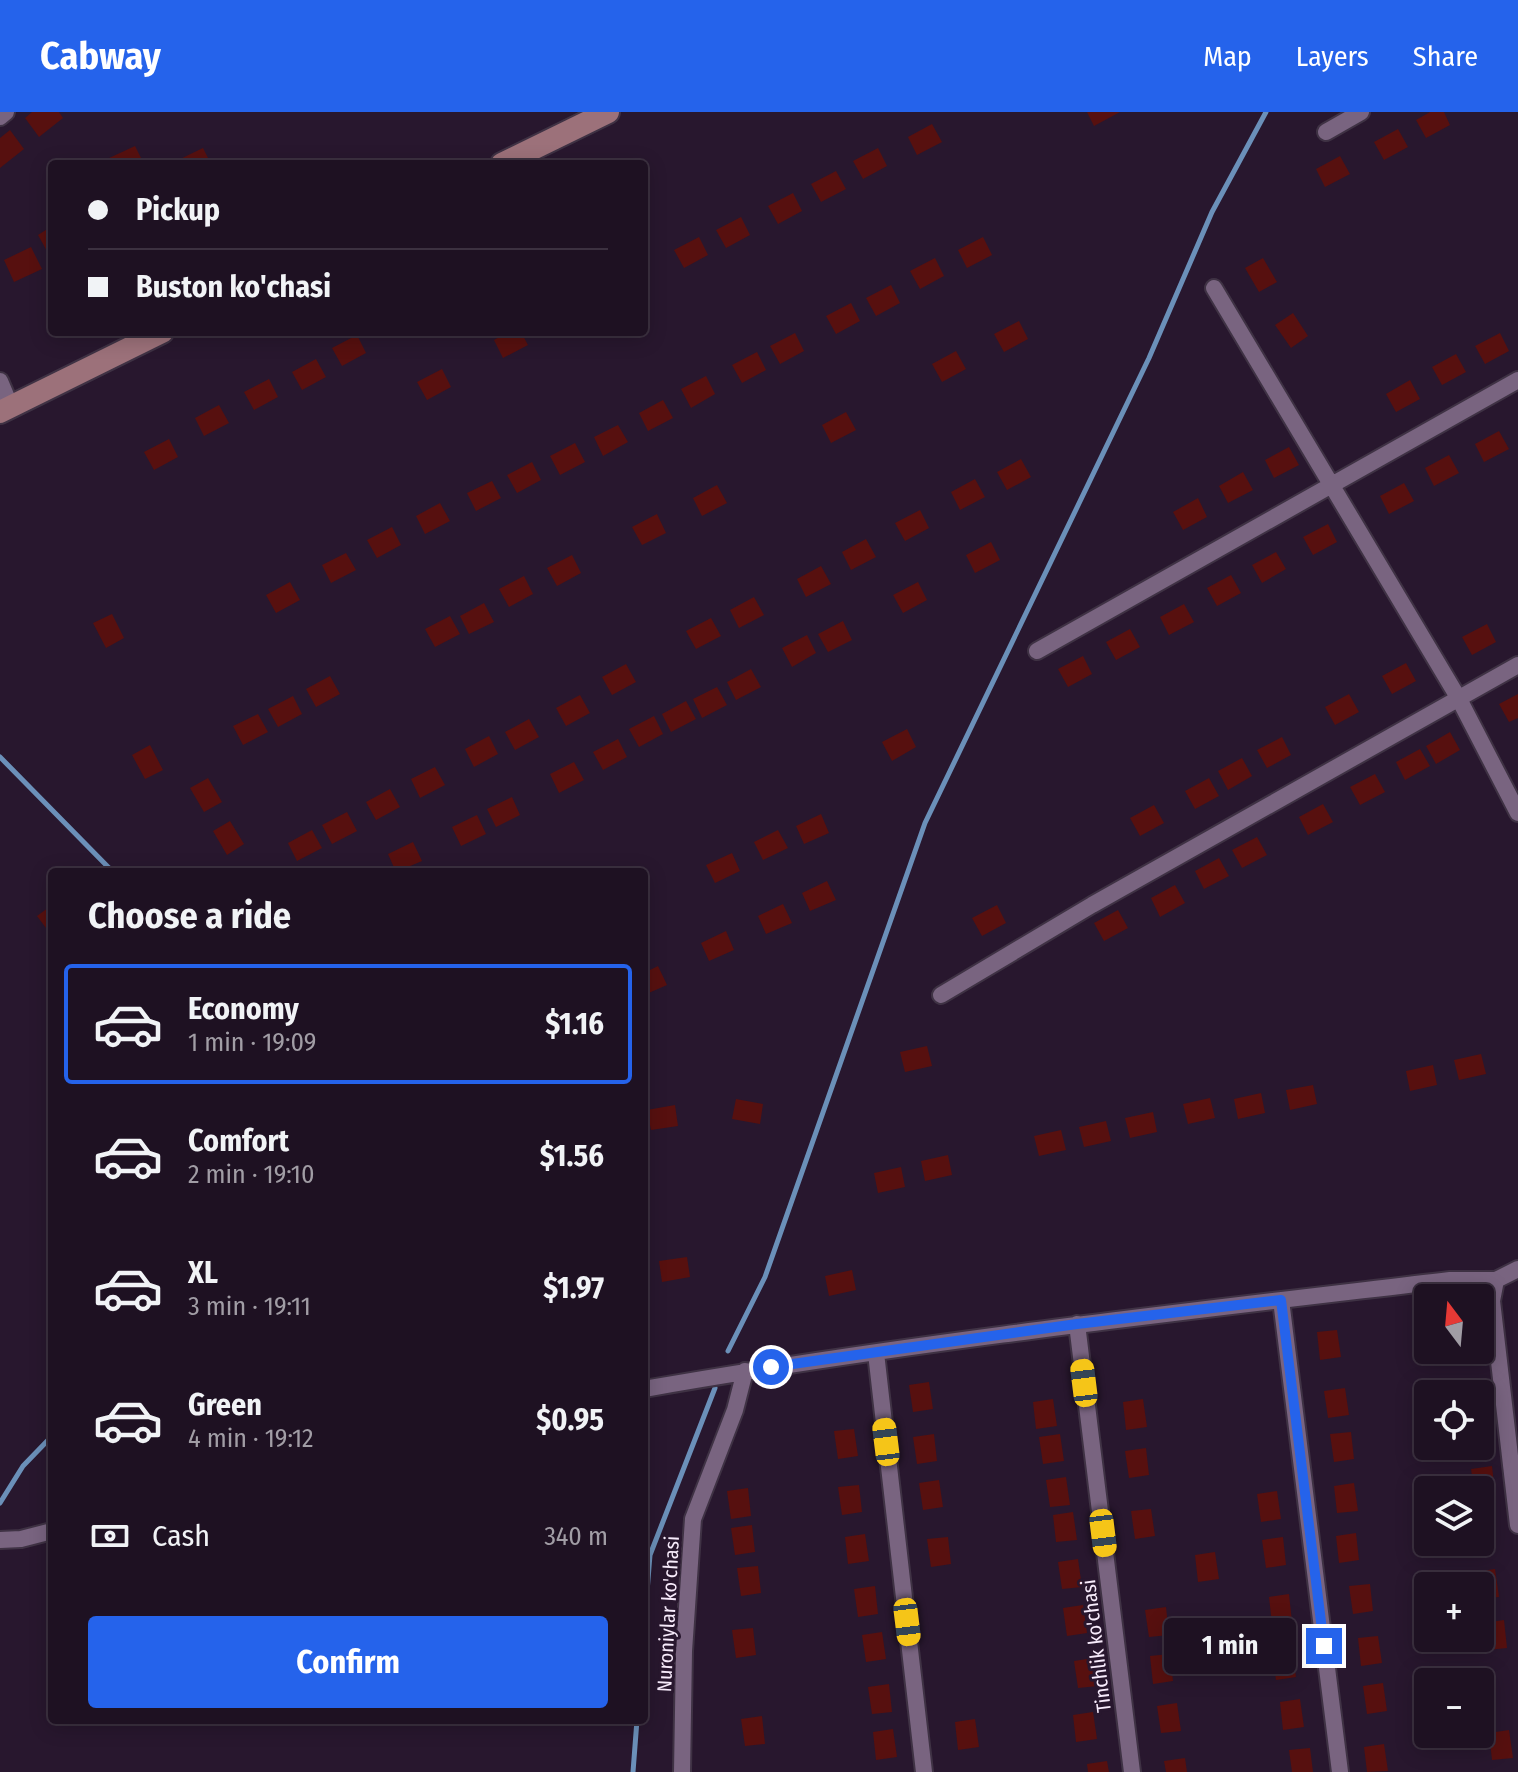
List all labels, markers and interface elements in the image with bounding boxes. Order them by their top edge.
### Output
text: Cabway [40,33,161,79]
text: Map [1203,40,1252,73]
text: Layers [1296,40,1369,73]
text: Share [1413,40,1478,73]
text: Pickup [136,192,220,228]
text: Buston ko'chasi [136,269,331,305]
text: Choose a ride [88,894,291,938]
icon: car [92,988,164,1060]
text: Economy [188,991,299,1027]
text: $1.16 [545,1006,604,1042]
text: 1 min · 19:09 [188,1027,317,1058]
icon: car [92,1120,164,1192]
text: Comfort [188,1123,289,1159]
text: $1.56 [540,1138,604,1174]
text: 2 min · 19:10 [188,1159,314,1190]
icon: car [92,1252,164,1324]
text: XL [188,1255,218,1291]
text: $1.97 [543,1270,604,1306]
north arrow [1414,1284,1494,1364]
map controls [1414,1284,1494,1748]
text: 3 min · 19:11 [188,1291,311,1322]
route start [753,1349,789,1385]
car [1069,1358,1099,1408]
button: locate [1414,1380,1494,1460]
icon: car [92,1384,164,1456]
text: Green [188,1387,262,1423]
text: $0.95 [536,1402,604,1438]
car [871,1417,901,1467]
text: 4 min · 19:12 [188,1423,314,1454]
button: layers [1414,1476,1494,1556]
car [1088,1508,1118,1558]
icon: cash [88,1514,132,1558]
text: Cash [152,1518,210,1554]
text: 340 m [544,1521,608,1552]
street label: Nuroniylar ko'chasi [652,1535,684,1693]
button: + [1414,1572,1494,1652]
street label: Tinchlik ko'chasi [1076,1578,1116,1714]
car [892,1597,922,1647]
button: Confirm [88,1616,608,1708]
callout: 1 min [1164,1618,1296,1674]
route end [1306,1628,1342,1664]
text: 1 min [1202,1630,1258,1661]
button: − [1414,1668,1494,1748]

